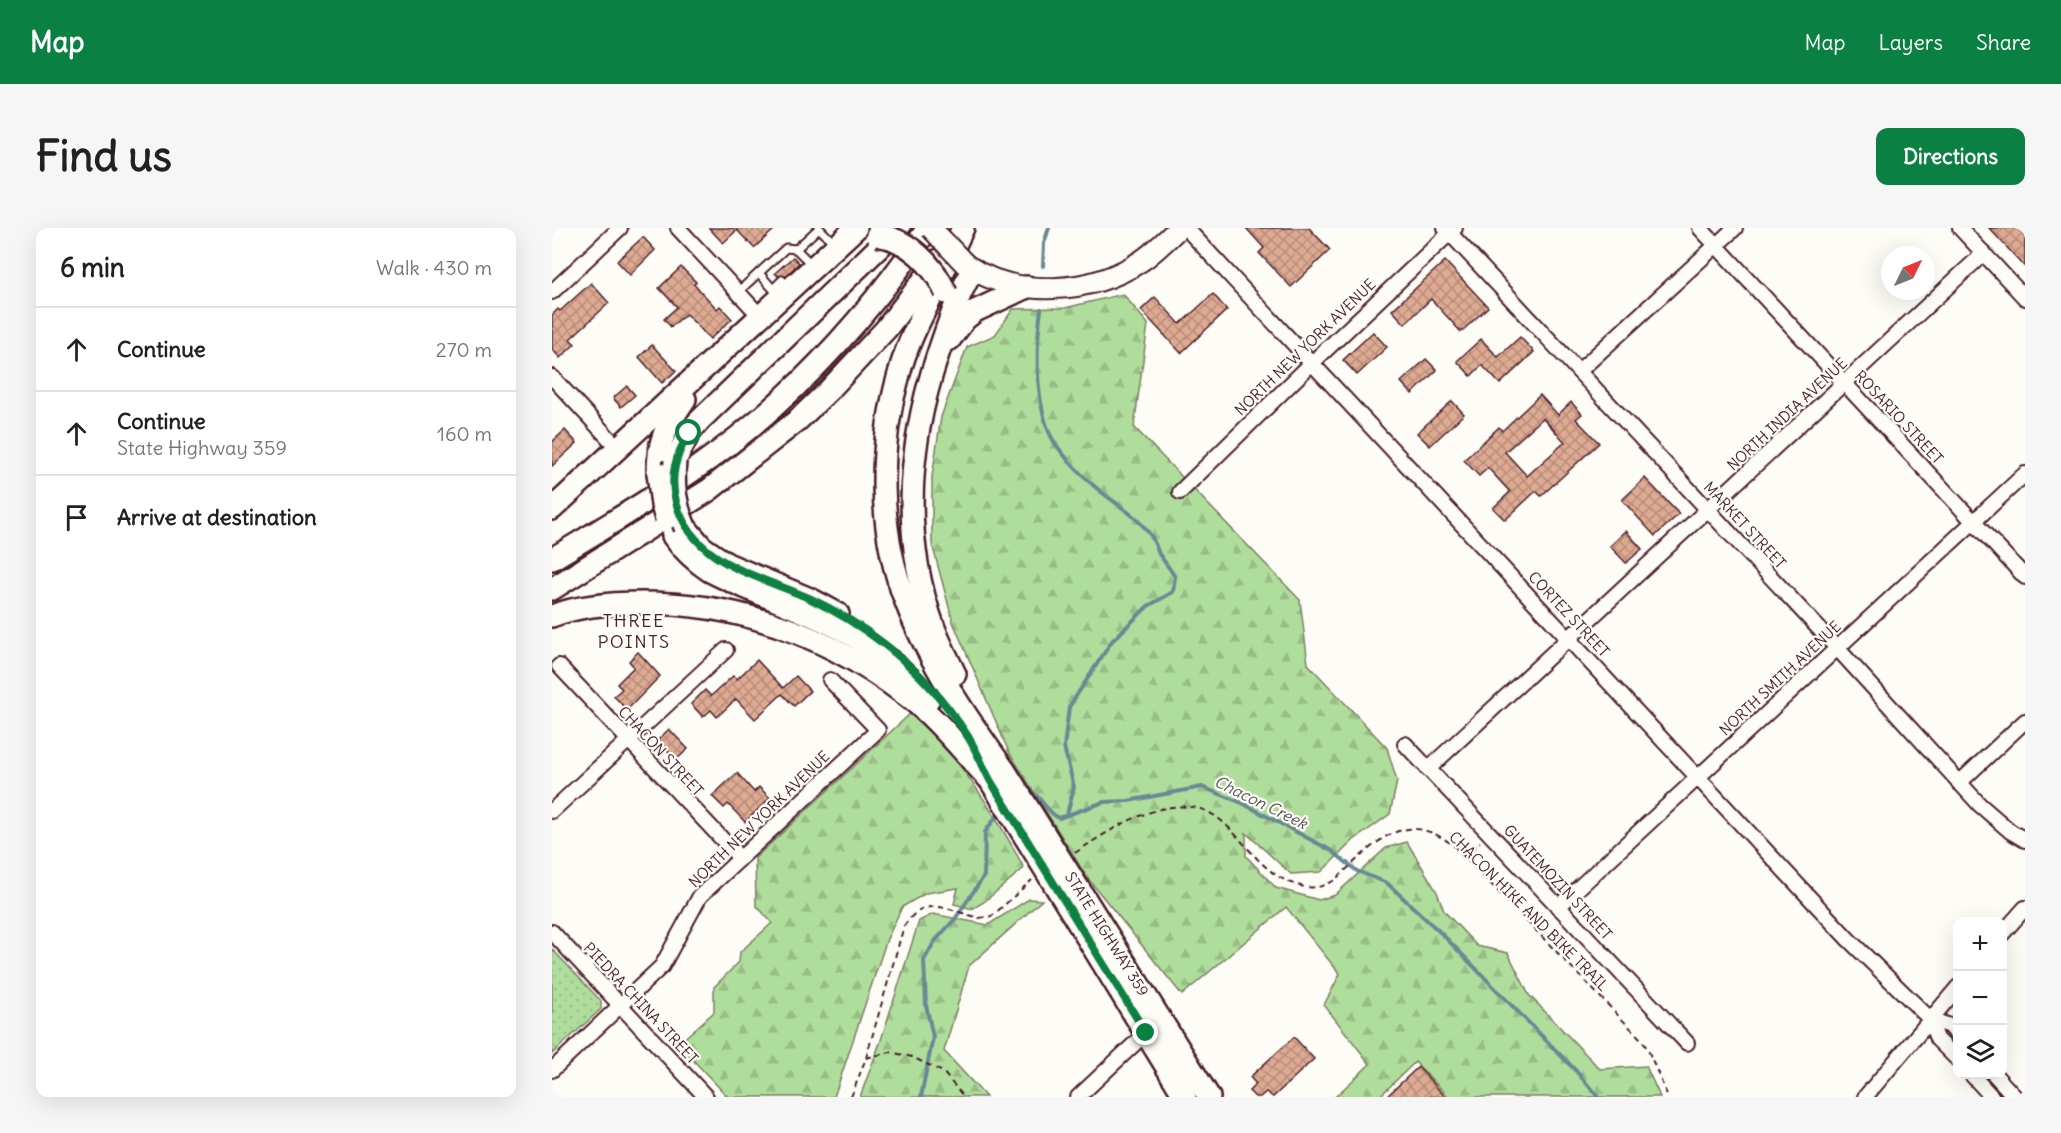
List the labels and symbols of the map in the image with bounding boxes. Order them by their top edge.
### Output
north arrow [1881,246,1935,300]
street label: NORTH NEW YORK AVENUE [1231,275,1380,419]
street label: NORTH INDIA AVENUE [1723,353,1851,475]
street label: ROSARIO STREET [1851,366,1947,468]
route start [675,419,701,445]
street label: MARKET STREET [1700,478,1790,573]
street label: CORTEZ STREET [1524,567,1614,661]
district label: THREE POINTS [597,609,671,653]
street label: NORTH SMITH AVENUE [1715,617,1845,739]
street label: CHACON STREET [614,702,708,800]
street label: NORTH NEW YORK AVENUE [685,747,834,891]
water label: Chacon Creek [1211,771,1312,834]
street label: GUATEMOZIN STREET [1500,821,1616,944]
street label: CHACON HIKE AND BIKE TRAIL [1445,827,1613,995]
street label: STATE HIGHWAY 359 [1061,868,1153,1000]
street label: PIEDRA CHINA STREET [580,938,702,1068]
route end [1132,1019,1158,1045]

